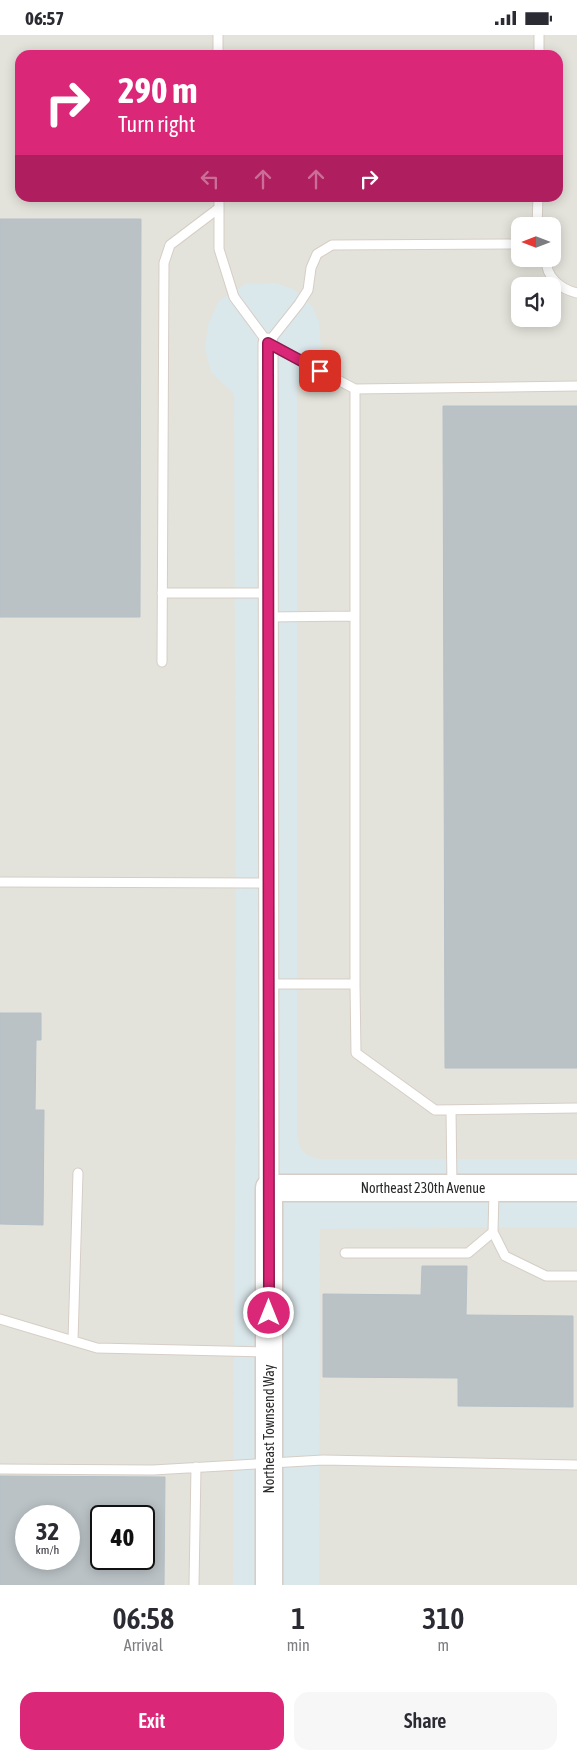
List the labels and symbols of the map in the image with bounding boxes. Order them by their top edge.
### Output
north arrow [511,217,561,267]
pin [299,350,341,392]
street label: Northeast 230th Avenue [361,1180,485,1196]
position arrow [242,1286,294,1338]
street label: Northeast Townsend Way [261,1364,277,1493]
speed limit sign: 40 [90,1505,155,1570]

